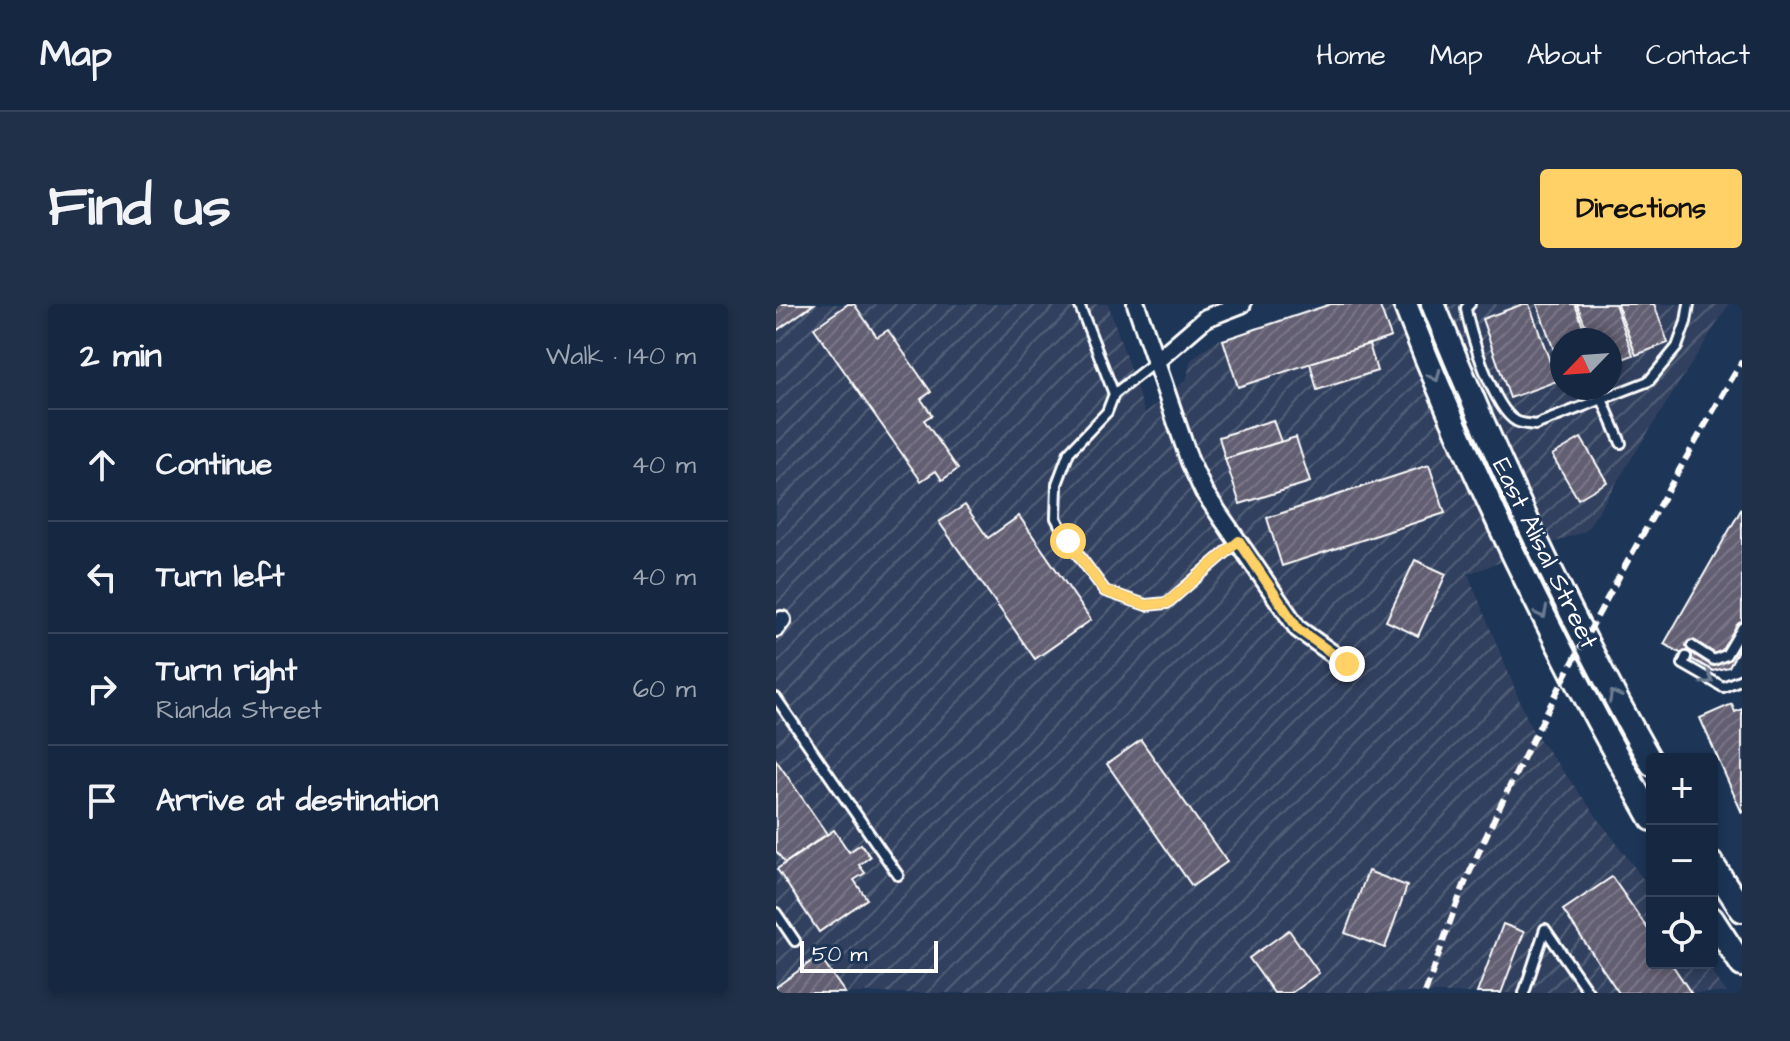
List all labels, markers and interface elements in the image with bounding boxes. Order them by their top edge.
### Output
text: Map [40,29,112,81]
text: Home [1316,36,1386,75]
text: Map [1430,36,1483,75]
text: About [1527,36,1602,75]
text: Contact [1646,36,1750,75]
text: Find us [48,169,231,247]
button: Directions [1540,169,1742,248]
north arrow [1550,328,1622,400]
text: 2 min [80,332,162,380]
text: Walk · 140 m [546,338,696,374]
one-way arrow [1425,368,1441,382]
icon: ahead [80,443,124,487]
text: Continue [156,444,272,486]
text: 40 m [631,447,696,483]
street label: East Alisal Street [1483,452,1607,655]
route start [1050,523,1086,559]
icon: left [80,555,124,599]
text: Turn left [156,556,284,598]
text: 40 m [631,559,696,595]
one-way arrow [1532,604,1548,619]
route end [1329,646,1365,682]
text: Turn right [156,650,297,692]
icon: right [80,667,124,711]
one-way arrow [1699,669,1714,685]
text: 60 m [633,671,696,707]
one-way arrow [1609,689,1624,704]
text: Rianda Street [156,692,322,728]
map controls [1646,753,1718,969]
button: + [1646,753,1718,825]
icon: arrive [80,779,124,823]
text: Arrive at destination [156,780,438,822]
button: − [1646,825,1718,897]
button: locate [1646,897,1718,969]
scale bar [800,937,938,973]
text: 50 m [812,939,867,970]

